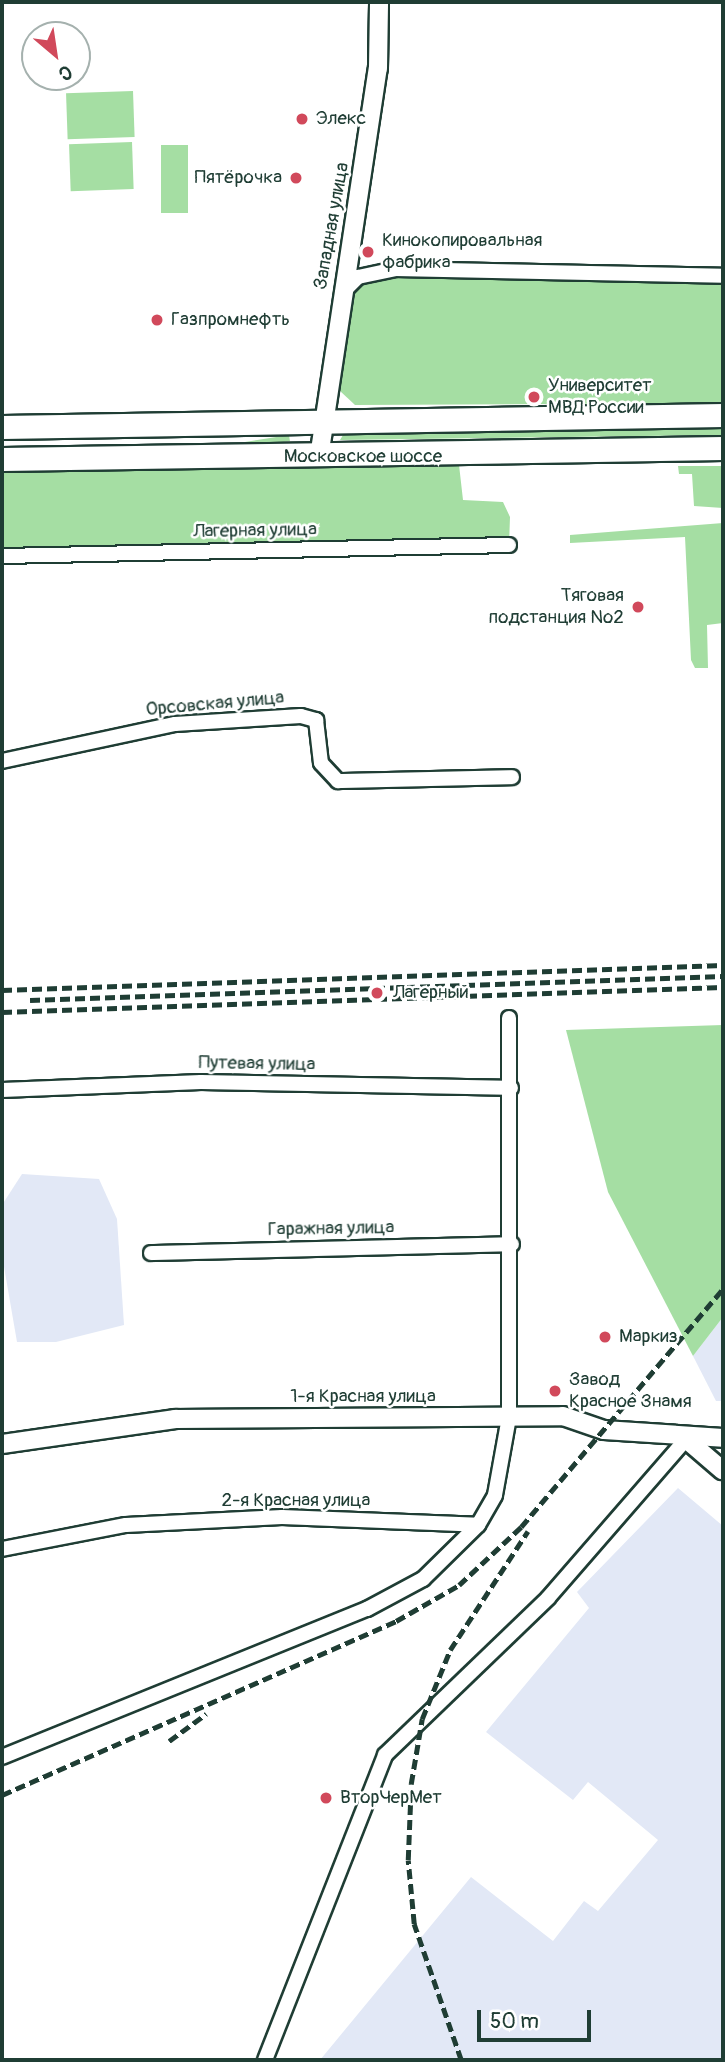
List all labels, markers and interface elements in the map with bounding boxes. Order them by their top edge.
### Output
north arrow [21,21,91,91]
text: С [54,59,76,86]
place label: Элекс [316,108,366,130]
marker: Элекс [294,111,310,127]
street label: Западная улица [310,161,354,291]
place label: Пятёрочка [194,167,282,189]
marker: Пятёрочка [288,170,304,186]
place label: Кинокопировальная фабрика [382,230,543,274]
marker: Кинокопировальная фабрика [360,244,376,260]
place label: Газпромнефть [171,309,290,331]
marker: Газпромнефть [149,312,165,328]
place label: Университет МВД России [548,375,652,419]
marker: Университет МВД России [526,389,542,405]
street label: Московское шоссе [284,446,442,468]
street label: Лагерная улица [193,519,317,543]
place label: Тяговая подстанция №2 [489,585,624,629]
marker: Тяговая подстанция №2 [630,599,646,615]
street label: Орсовская улица [145,687,285,721]
place label: Лагерный [393,982,469,1004]
marker: Лагерный [367,983,387,1003]
street label: Путевая улица [198,1052,316,1076]
street label: Гаражная улица [268,1216,394,1242]
place label: Маркиз [619,1326,678,1348]
marker: Маркиз [597,1329,613,1345]
place label: Завод Красное Знамя [569,1369,692,1413]
marker: Завод Красное Знамя [547,1383,563,1399]
street label: 1-я Красная улица [290,1386,436,1408]
street label: 2-я Красная улица [222,1490,370,1512]
place label: ВторЧерМет [340,1787,442,1809]
marker: ВторЧерМет [318,1790,334,1806]
scale bar [480,1996,594,2040]
text: 50 m [490,2008,539,2035]

